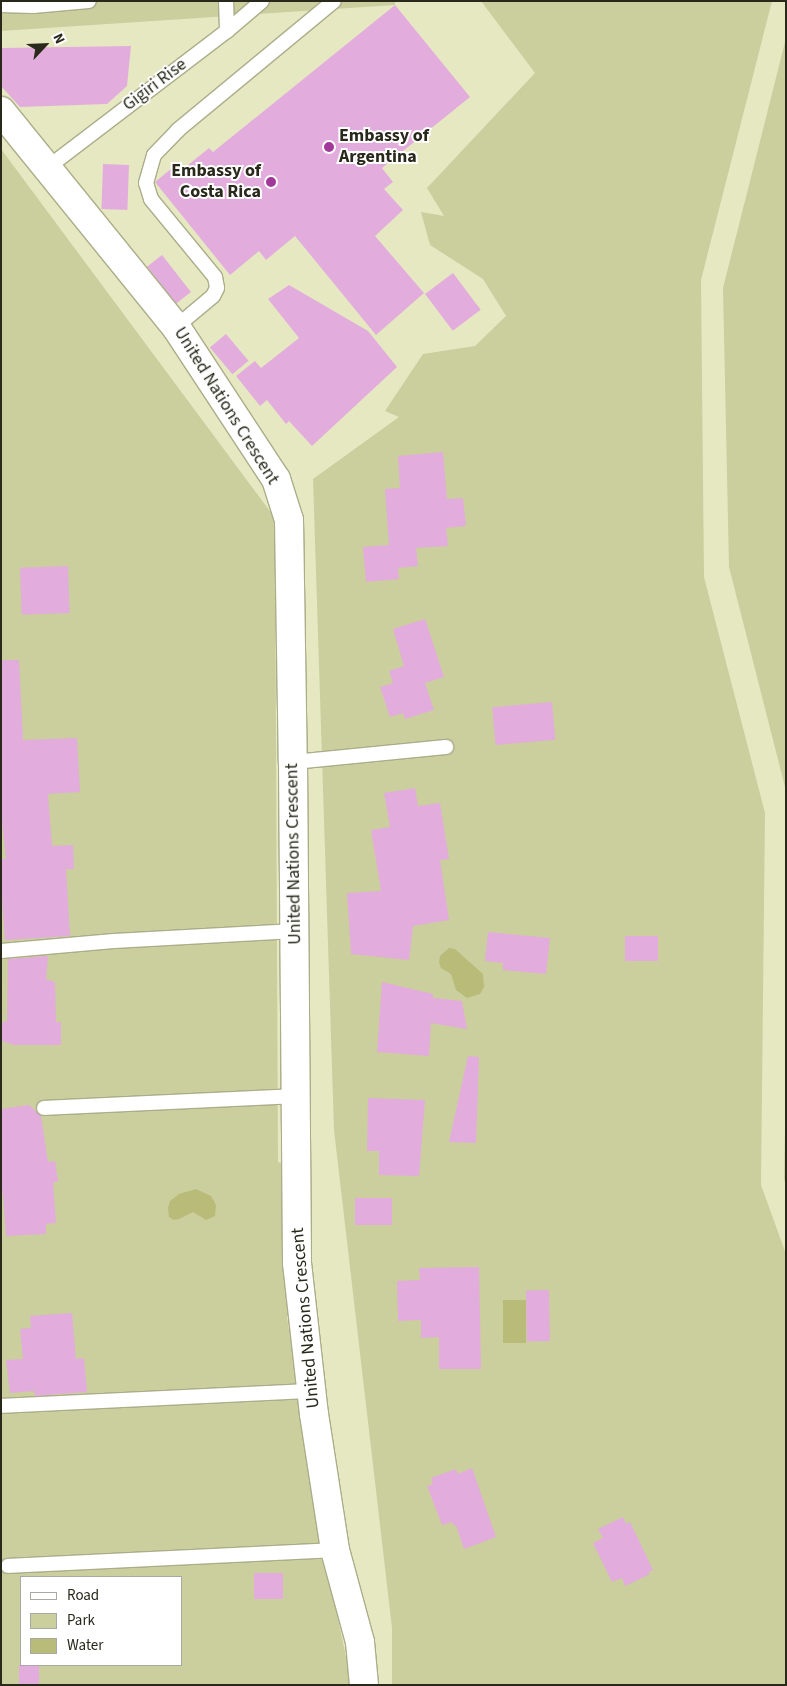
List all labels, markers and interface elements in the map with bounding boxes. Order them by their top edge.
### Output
north arrow [20,20,70,70]
text: N [48,30,70,47]
street label: Gigiri Rise [119,54,191,116]
place label: Embassy of Argentina [339,126,429,168]
marker: Embassy of Argentina [323,141,335,153]
place label: Embassy of Costa Rica [171,161,261,203]
marker: Embassy of Costa Rica [265,176,277,188]
street label: United Nations Crescent [169,323,283,489]
street label: United Nations Crescent [282,763,306,945]
street label: United Nations Crescent [287,1227,325,1409]
legend [20,1576,182,1666]
text: Road [67,1585,99,1606]
text: Park [67,1610,95,1631]
text: Water [67,1635,103,1656]

